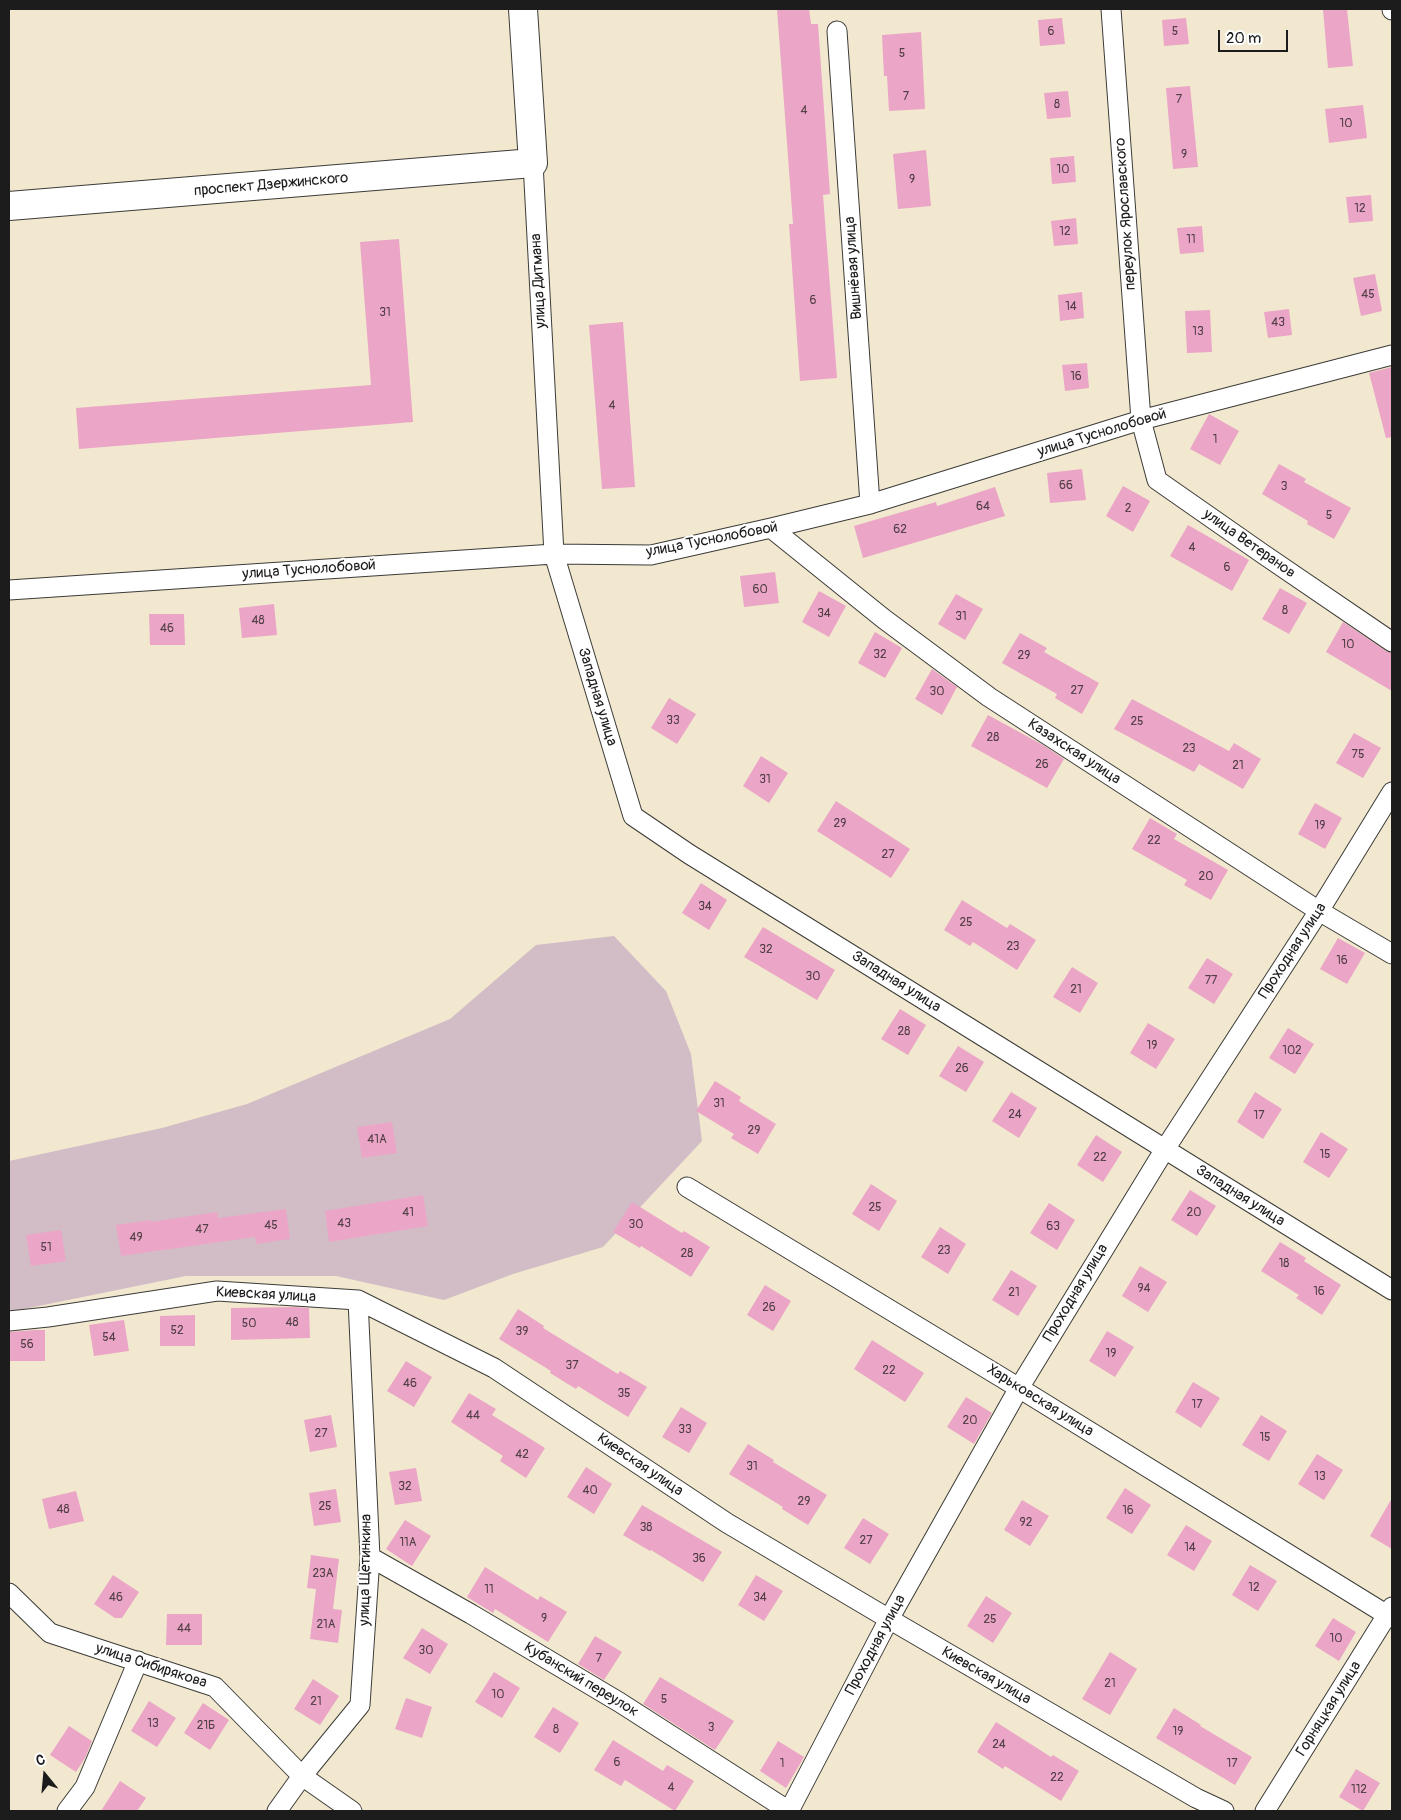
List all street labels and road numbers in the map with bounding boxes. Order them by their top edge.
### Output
street label: переулок Ярославского [1112,137,1140,291]
street label: проспект Дзержинского [193,169,349,201]
street label: Вишнёвая улица [841,216,867,320]
street label: улица Дитмана [528,233,550,329]
street label: улица Туснолобовой [1035,405,1169,461]
street label: улица Ветеранов [1199,506,1299,582]
street label: улица Туснолобовой [645,518,779,562]
street label: улица Туснолобовой [242,556,376,584]
street label: Западная улица [574,646,620,748]
street label: Казахская улица [1024,715,1124,789]
street label: Проходная улица [1255,900,1331,1002]
street label: Западная улица [848,947,944,1017]
street label: Западная улица [1192,1161,1288,1231]
street label: Проходная улица [1040,1241,1112,1345]
street label: Киевская улица [216,1283,316,1307]
street label: Харьковская улица [983,1361,1097,1441]
street label: Киевская улица [593,1430,687,1500]
street label: улица Щетинкина [356,1514,376,1626]
street label: Проходная улица [842,1592,910,1698]
street label: Кубанский переулок [521,1639,641,1721]
street label: улица Сибирякова [93,1640,209,1692]
street label: Киевская улица [938,1643,1034,1709]
street label: Горняцкая улица [1293,1658,1365,1760]

